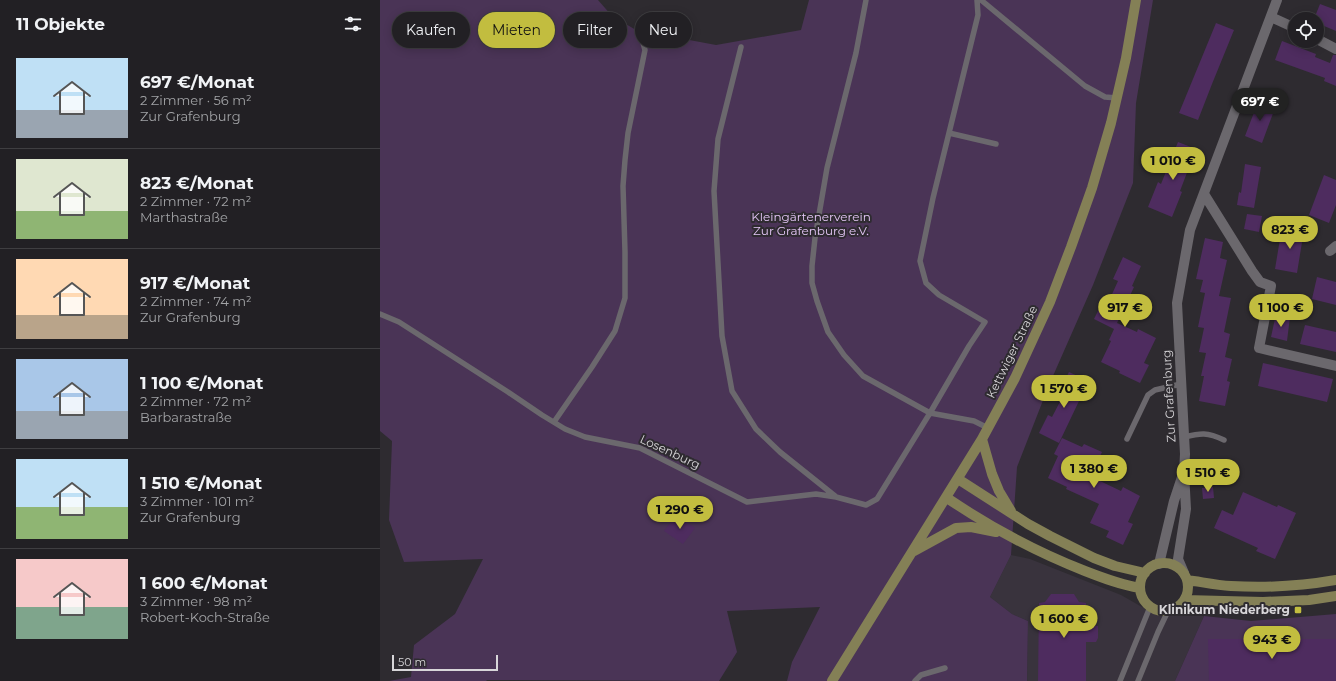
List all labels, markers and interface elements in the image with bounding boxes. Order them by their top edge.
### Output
chip: Kaufen [392,12,470,48]
chip: Mieten [478,12,555,48]
chip: Filter [563,12,627,48]
chip: Neu [635,12,692,48]
map controls [1288,12,1324,48]
button: locate [1288,12,1324,48]
icon: filters [342,13,364,35]
text: 11 Objekte [16,14,105,34]
text: 697 €/Monat [140,72,254,92]
icon: home [48,74,96,122]
pin: 697 € [1232,88,1288,122]
text: 2 Zimmer · 56 m² [140,92,252,108]
text: 697 € [1241,93,1279,109]
text: Zur Grafenburg [140,108,241,124]
pin: 1 010 € [1136,147,1210,181]
text: 1 010 € [1150,152,1196,168]
text: 823 €/Monat [140,173,254,193]
icon: home [48,175,96,223]
text: 2 Zimmer · 72 m² [140,193,251,209]
text: Marthastraße [140,209,228,225]
park label: Kleingärtenerverein Zur Grafenburg e.V. [751,209,871,238]
pin: 823 € [1262,216,1318,250]
text: 823 € [1271,221,1309,237]
text: 917 €/Monat [140,273,250,293]
icon: home [48,275,96,323]
text: 2 Zimmer · 74 m² [140,293,252,309]
pin: 917 € [1097,294,1153,328]
pin: 1 100 € [1244,294,1318,328]
text: 917 € [1107,299,1143,315]
text: 1 100 € [1258,299,1304,315]
street label: Kettwiger Straße [983,303,1040,400]
text: Zur Grafenburg [140,309,241,325]
street label: Zur Grafenburg [1159,349,1178,443]
text: 1 100 €/Monat [140,373,264,393]
icon: home [48,375,96,423]
pin: 1 570 € [1027,375,1101,409]
text: 1 570 € [1040,380,1088,396]
text: 2 Zimmer · 72 m² [140,393,251,409]
text: Barbarastraße [140,409,232,425]
street label: Losenburg [638,431,703,472]
pin: 1 380 € [1057,455,1131,489]
pin: 1 510 € [1171,459,1245,493]
text: 1 380 € [1070,460,1118,476]
text: 1 510 € [1186,464,1230,480]
text: 1 510 €/Monat [140,473,262,493]
icon: home [48,475,96,523]
text: 3 Zimmer · 101 m² [140,493,254,509]
pin: 1 290 € [643,496,717,530]
text: 1 290 € [656,501,704,517]
text: Zur Grafenburg [140,509,241,525]
text: 1 600 €/Monat [140,573,268,593]
icon: home [48,575,96,623]
text: 3 Zimmer · 98 m² [140,593,252,609]
place label: Klinikum Niederberg [1159,602,1290,617]
pin: 1 600 € [1027,605,1101,639]
marker: Klinikum Niederberg [1293,605,1303,615]
text: Robert-Koch-Straße [140,609,270,625]
text: 1 600 € [1040,610,1088,626]
pin: 943 € [1244,626,1300,660]
text: 943 € [1252,631,1292,647]
scale bar [392,653,498,672]
text: 50 m [398,655,426,669]

